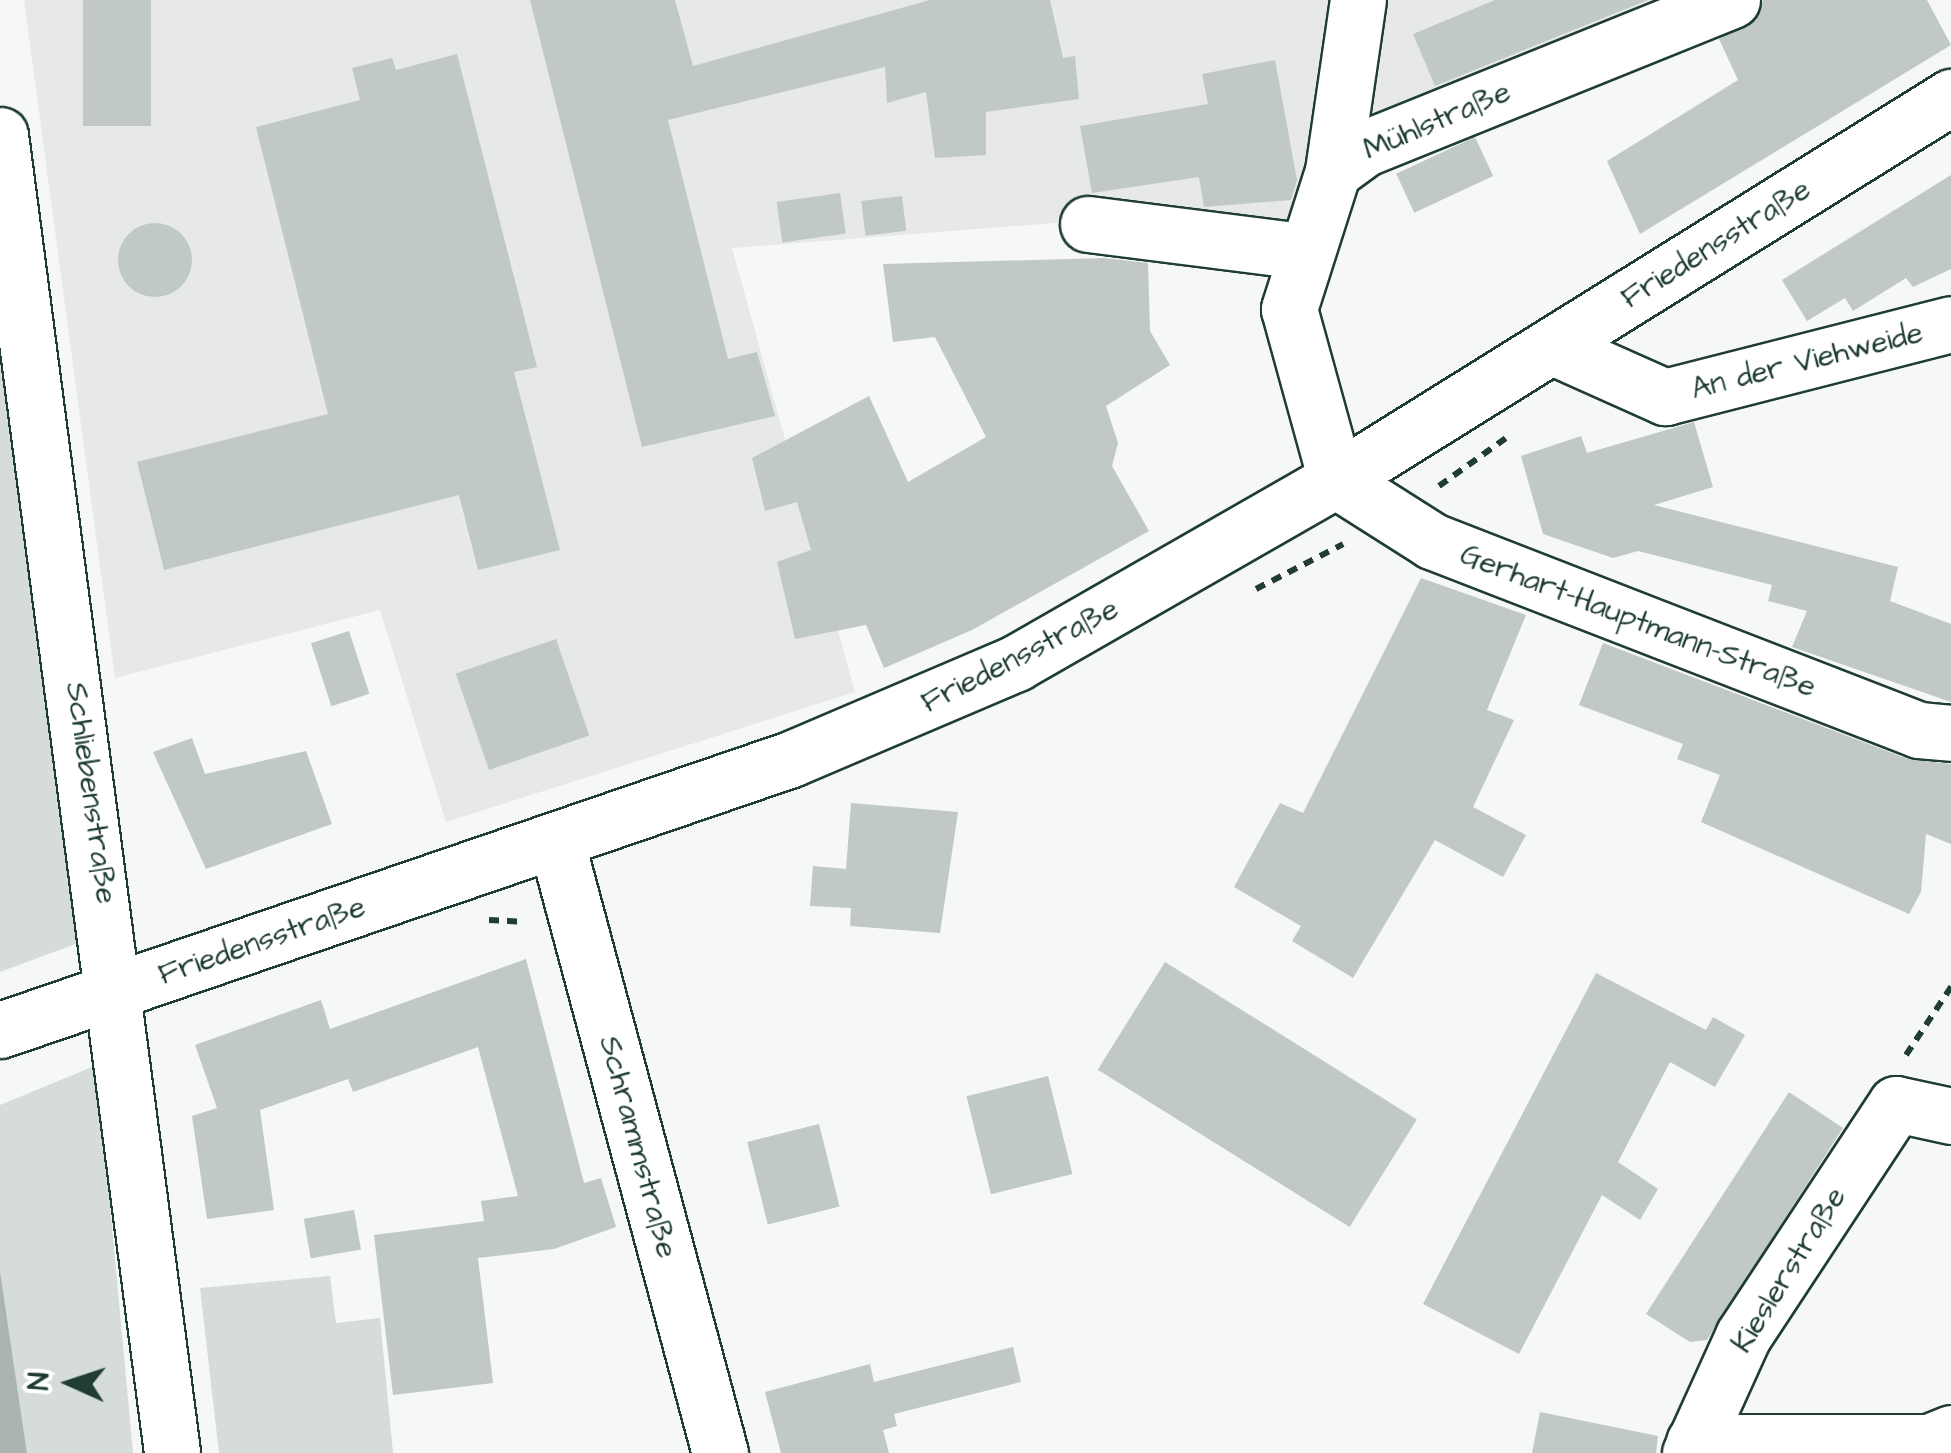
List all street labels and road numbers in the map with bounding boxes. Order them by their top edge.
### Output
street label: Mühlstraße [1358,74,1516,168]
street label: Friedensstraße [1615,171,1817,317]
street label: An der Viehweide [1687,315,1927,407]
street label: Gerhart-Hauptmann-Straße [1455,536,1821,706]
street label: Friedensstraße [915,591,1125,721]
street label: Schliebenstraße [58,680,124,906]
street label: Friedensstraße [154,889,370,993]
street label: Schrammstraße [591,1032,685,1262]
street label: Kieslerstraße [1724,1181,1854,1359]

